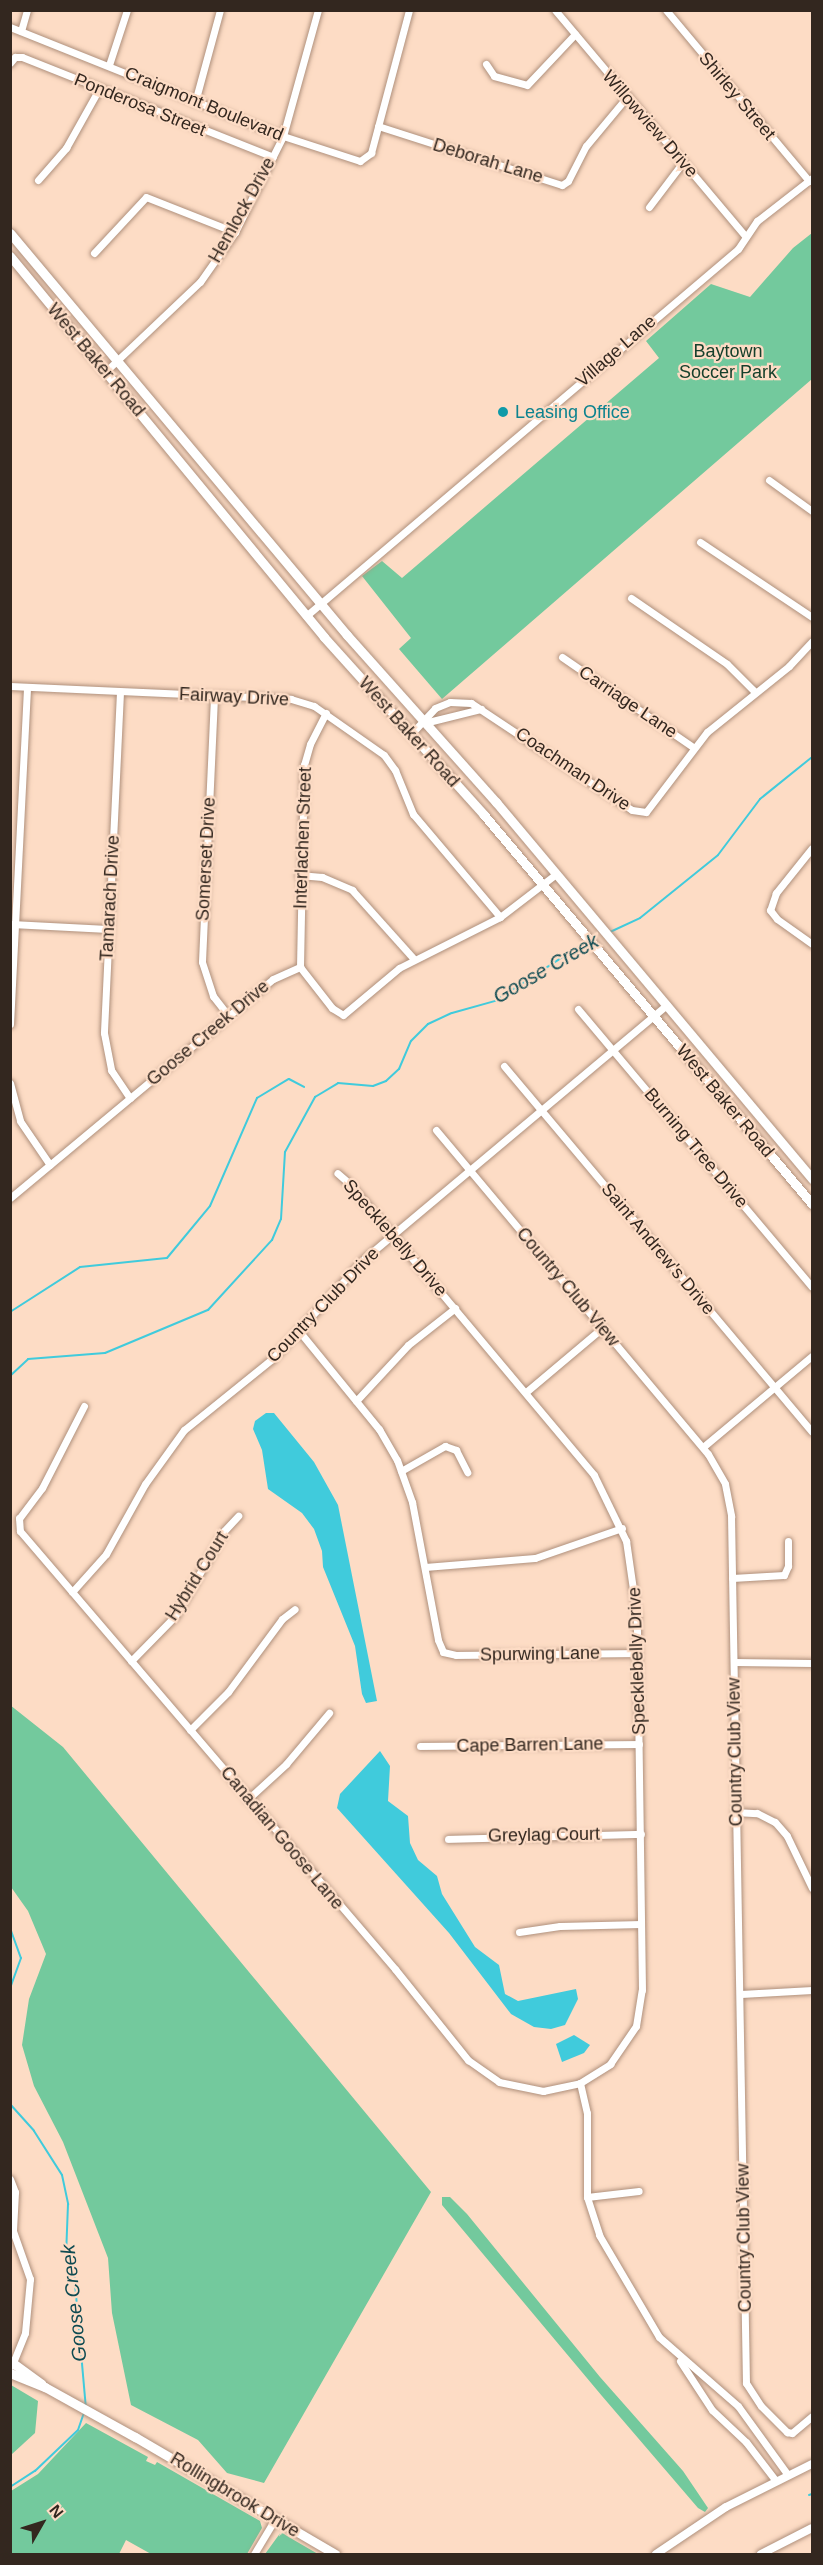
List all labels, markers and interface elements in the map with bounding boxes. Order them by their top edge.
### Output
street label: Shirley Street [694,48,780,144]
street label: Craigmont Boulevard [122,62,286,146]
street label: Willowview Drive [598,66,702,182]
street label: Ponderosa Street [71,69,209,141]
street label: Deborah Lane [430,134,546,188]
street label: Hemlock Drive [204,154,280,266]
street label: West Baker Road [42,299,150,421]
street label: Village Lane [572,310,660,392]
park label: Baytown Soccer Park [679,341,777,384]
place label: Leasing Office [515,401,630,423]
marker: Leasing Office [496,405,510,419]
street label: Carriage Lane [575,661,681,743]
street label: West Baker Road [354,672,464,792]
street label: Fairway Drive [179,683,289,711]
street label: Coachman Drive [511,723,635,815]
street label: Interlachen Street [290,767,316,909]
street label: Somerset Drive [192,797,220,921]
street label: Tamarach Drive [96,835,124,961]
water label: Goose Creek [489,929,603,1009]
street label: Goose Creek Drive [142,976,274,1090]
street label: West Baker Road [671,1040,779,1162]
street label: Burning Tree Drive [639,1083,753,1213]
street label: Specklebelly Drive [338,1175,452,1301]
street label: Saint Andrew's Drive [596,1178,720,1320]
street label: Country Club View [512,1223,624,1351]
street label: Country Club Drive [262,1243,384,1367]
street label: Hybrid Court [161,1527,233,1625]
street label: Specklebelly Drive [624,1587,650,1735]
street label: Spurwing Lane [480,1642,600,1666]
street label: Country Club View [723,1677,747,1827]
street label: Cape Barren Lane [456,1733,604,1757]
street label: Canadian Goose Lane [216,1762,348,1914]
street label: Greylag Court [488,1823,600,1847]
street label: Country Club View [732,2163,756,2313]
water label: Goose Creek [56,2243,92,2363]
street label: Rollingbrook Drive [166,2448,304,2542]
north arrow [12,2493,72,2553]
text: N [46,2502,67,2521]

